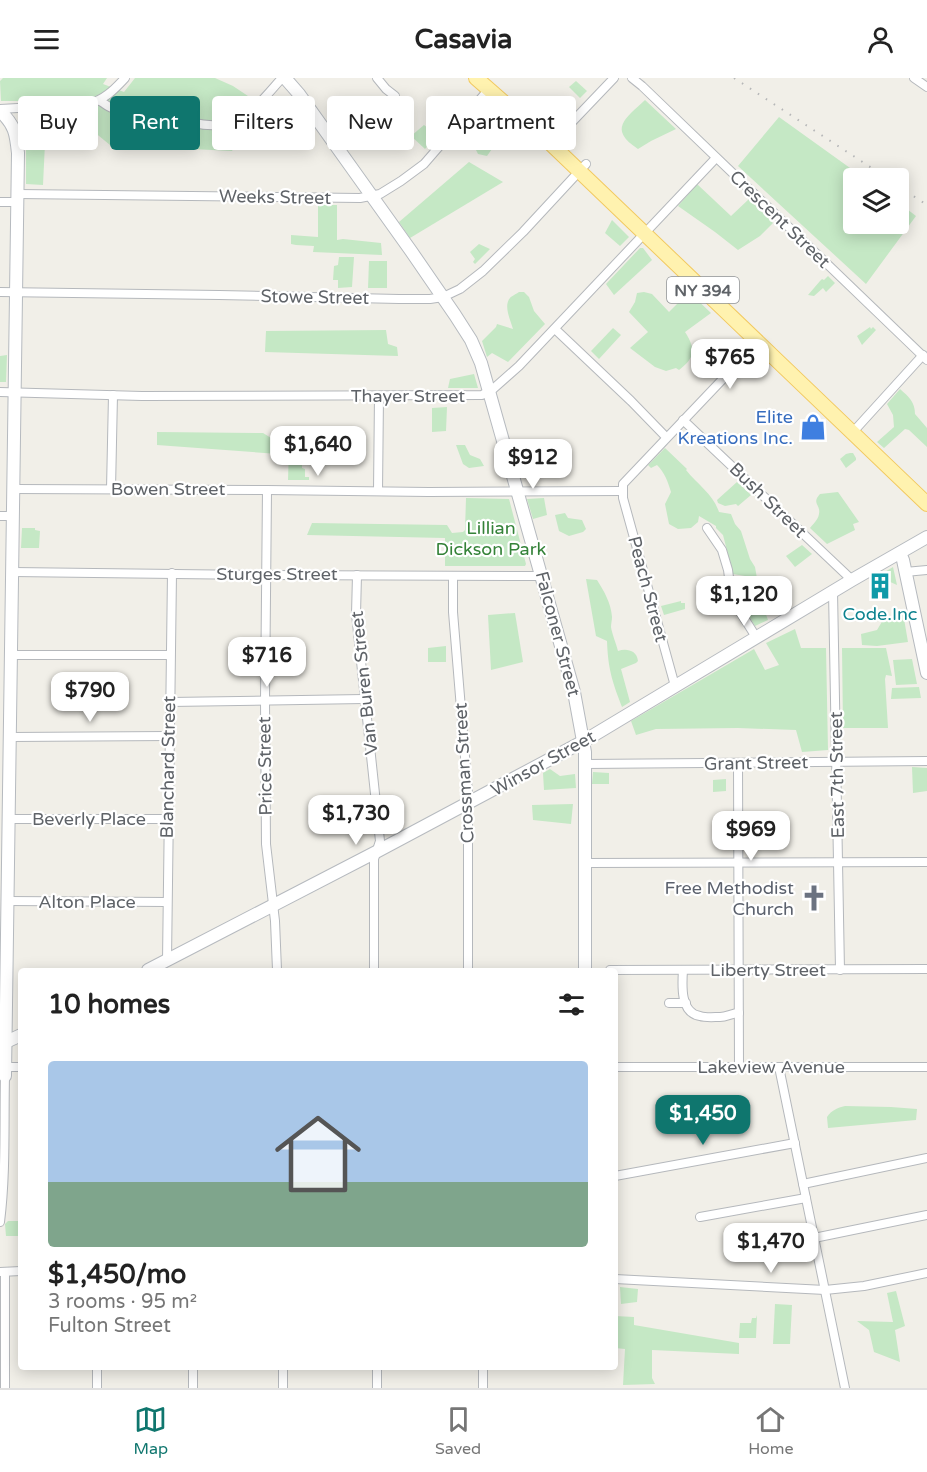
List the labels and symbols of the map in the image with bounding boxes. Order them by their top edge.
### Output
street label: Crescent Street [725,165,835,273]
street label: Weeks Street [219,185,331,209]
road number: NY 394 [667,277,739,303]
street label: Stowe Street [260,285,370,309]
pin: $765 [694,339,766,390]
street label: Thayer Street [351,385,465,407]
place label: Elite Kreations Inc. [677,406,793,449]
shop icon: Elite Kreations Inc. [798,412,828,442]
pin: $1,640 [269,426,367,477]
pin: $912 [497,439,569,490]
street label: Bush Street [725,458,811,542]
street label: Bowen Street [111,478,225,500]
park label: Lillian Dickson Park [436,517,547,560]
street label: Peach Street [623,534,673,645]
street label: Sturges Street [216,563,338,585]
street label: Falconer Street [531,569,585,699]
building icon: Code.Inc [865,571,895,601]
pin: $1,120 [695,576,793,627]
place label: Code.Inc [843,603,917,625]
street label: Van Buren Street [345,610,382,756]
pin: $716 [231,637,303,688]
pin: $790 [54,672,126,723]
street label: Blanchard Street [156,695,180,839]
street label: Crossman Street [449,702,479,844]
street label: East 7th Street [825,711,849,839]
street label: Price Street [253,716,277,816]
street label: Winsor Street [487,725,599,801]
street label: Grant Street [704,751,808,775]
pin: $1,730 [307,795,405,846]
street label: Beverly Place [32,808,146,830]
pin: $969 [715,811,787,862]
place label: Free Methodist Church [664,877,794,920]
church icon: Free Methodist Church [799,883,829,913]
street label: Alton Place [38,891,136,913]
street label: Liberty Street [710,959,826,981]
street label: Lakeview Avenue [697,1056,845,1078]
pin: $1,450 [654,1095,752,1146]
pin: $1,470 [722,1223,820,1274]

